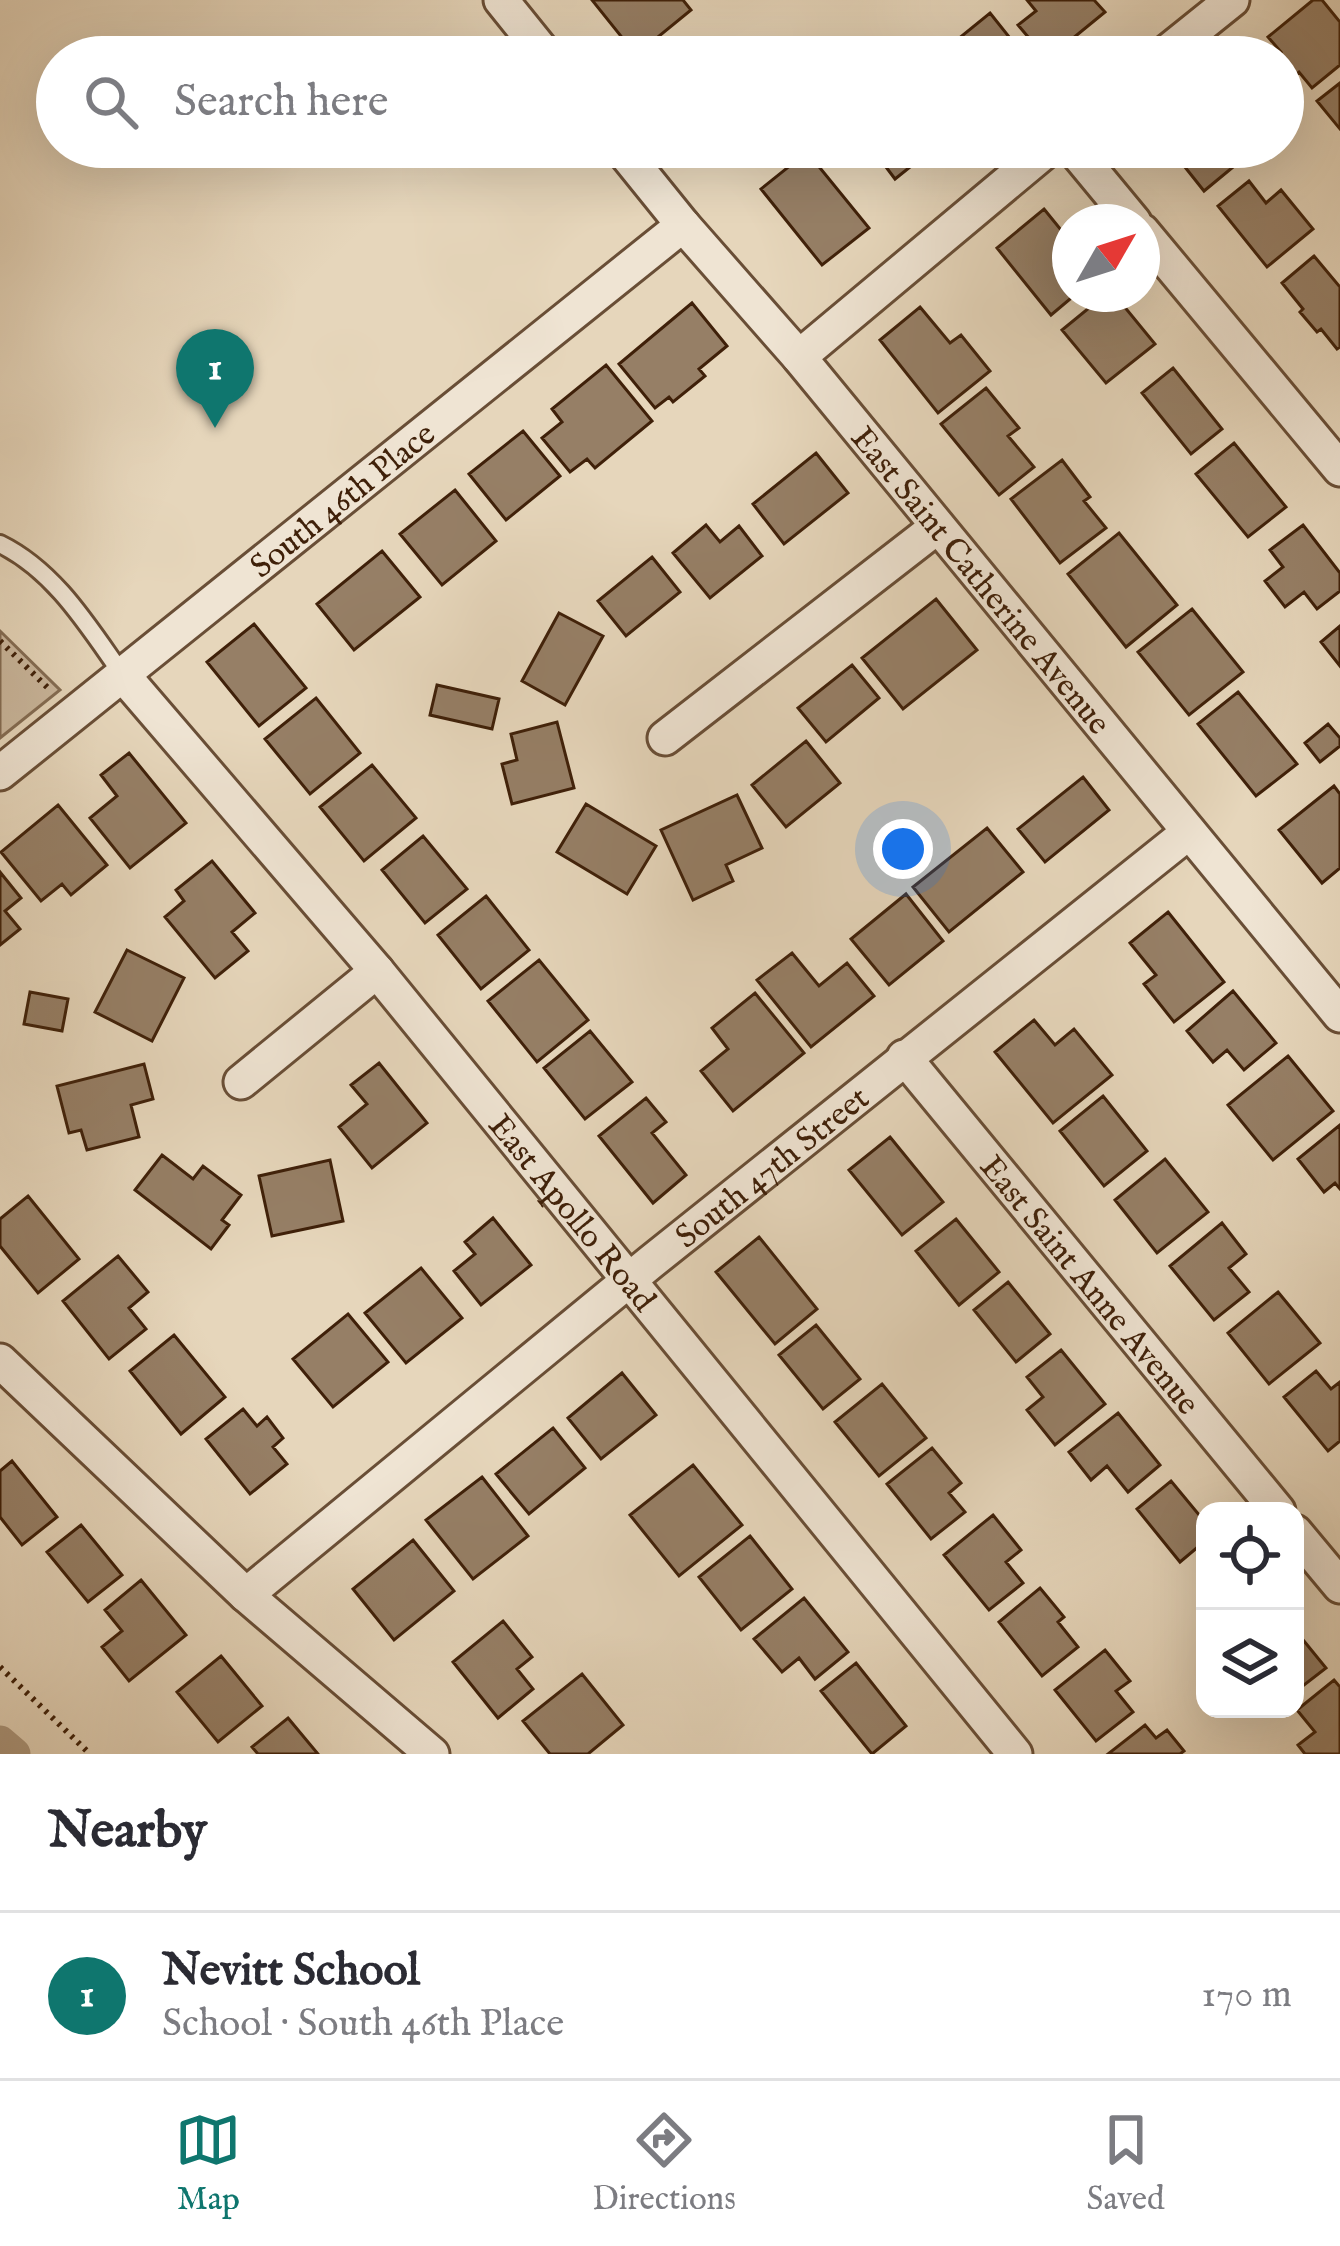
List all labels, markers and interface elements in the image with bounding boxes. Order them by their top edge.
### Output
search box [36,36,1304,168]
icon: search [78,69,144,135]
text: Search here [174,74,388,131]
north arrow [1052,204,1160,312]
pin: 1 [176,329,254,428]
street label: South 46th Place [242,414,445,588]
street label: East Saint Catherine Avenue [841,419,1119,744]
your location [873,819,933,879]
street label: South 47th Street [667,1078,878,1259]
street label: East Apollo Road [478,1106,664,1321]
street label: East Saint Anne Avenue [969,1147,1208,1424]
map controls [1196,1502,1304,1718]
button: locate [1196,1502,1304,1610]
button: layers [1196,1610,1304,1718]
text: Nearby [48,1800,207,1865]
text: Nevitt School [162,1943,420,2000]
text: 1 [80,1971,94,2020]
text: 170 m [1201,1971,1292,2020]
text: School · South 46th Place [162,2000,564,2049]
tab: Map [175,2107,241,2221]
tab: Directions [592,2107,736,2221]
tab: Saved [1087,2107,1165,2221]

